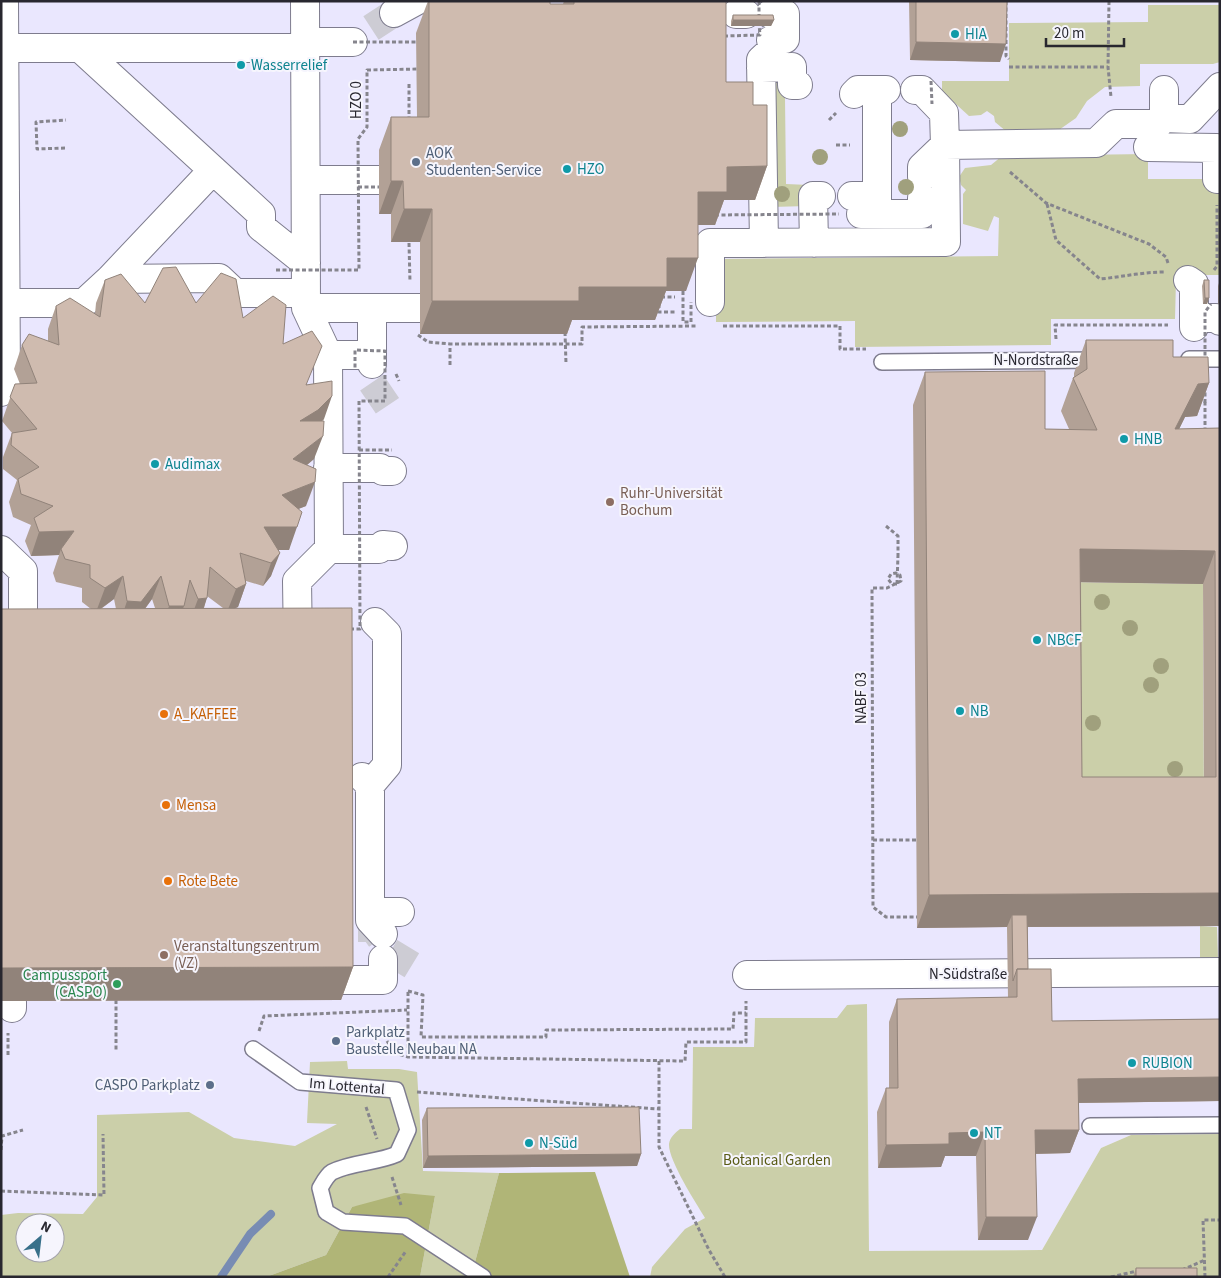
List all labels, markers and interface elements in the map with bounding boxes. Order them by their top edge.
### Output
scale bar [1046,15,1124,47]
text: 20 m [1054,23,1084,44]
place label: HIA [965,24,988,45]
marker: HIA [949,28,961,40]
place label: Wasserrelief [251,55,328,76]
marker: Wasserrelief [235,59,247,71]
street label: HZO 0 [346,81,367,119]
place label: AOK Studenten-Service [426,143,541,181]
marker: AOK Studenten-Service [410,156,422,168]
place label: HZO [577,159,605,180]
marker: HZO [561,163,573,175]
street label: N-Nordstraße [993,350,1079,371]
place label: HNB [1134,429,1162,450]
marker: HNB [1118,433,1130,445]
place label: Audimax [165,454,220,475]
marker: Audimax [149,458,161,470]
place label: Ruhr-Universität Bochum [620,483,723,521]
marker: Ruhr-Universität Bochum [604,496,616,508]
place label: NBCF [1047,630,1082,651]
marker: NBCF [1031,634,1043,646]
street label: NABF 03 [851,672,872,724]
place label: NB [970,701,989,722]
place label: A_KAFFEE [174,704,237,725]
marker: NB [954,705,966,717]
marker: A_KAFFEE [158,708,170,720]
place label: Mensa [176,795,216,816]
marker: Mensa [160,799,172,811]
place label: Rote Bete [178,871,238,892]
marker: Rote Bete [162,875,174,887]
place label: Veranstaltungszentrum (VZ) [174,936,320,974]
marker: Veranstaltungszentrum (VZ) [158,949,170,961]
street label: N-Südstraße [929,964,1007,985]
place label: Campussport (CASPO) [23,965,107,1003]
marker: Campussport (CASPO) [111,978,123,990]
place label: Parkplatz Baustelle Neubau NA [346,1022,478,1060]
marker: Parkplatz Baustelle Neubau NA [330,1035,342,1047]
place label: RUBION [1142,1053,1193,1074]
marker: RUBION [1126,1057,1138,1069]
street label: Im Lottental [308,1073,386,1100]
place label: CASPO Parkplatz [95,1075,200,1096]
marker: CASPO Parkplatz [204,1079,216,1091]
place label: NT [984,1123,1002,1144]
marker: NT [968,1127,980,1139]
place label: N-Süd [539,1133,578,1154]
marker: N-Süd [523,1137,535,1149]
park label: Botanical Garden [723,1150,831,1171]
north arrow [15,1213,65,1263]
text: N [37,1216,54,1238]

